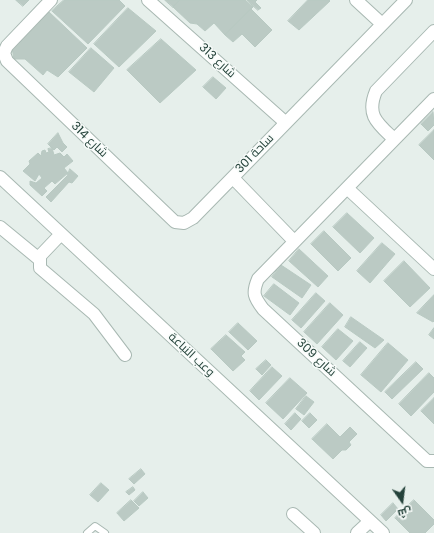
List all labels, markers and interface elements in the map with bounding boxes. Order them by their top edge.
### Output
street label: شارع 313 [196,41,238,81]
street label: شارع 314 [68,119,110,161]
street label: ساحة 301 [233,131,277,177]
street label: وعب النباعة [165,330,217,380]
street label: شارع 309 [293,336,339,380]
north arrow [382,481,422,521]
text: ش [396,503,414,522]

